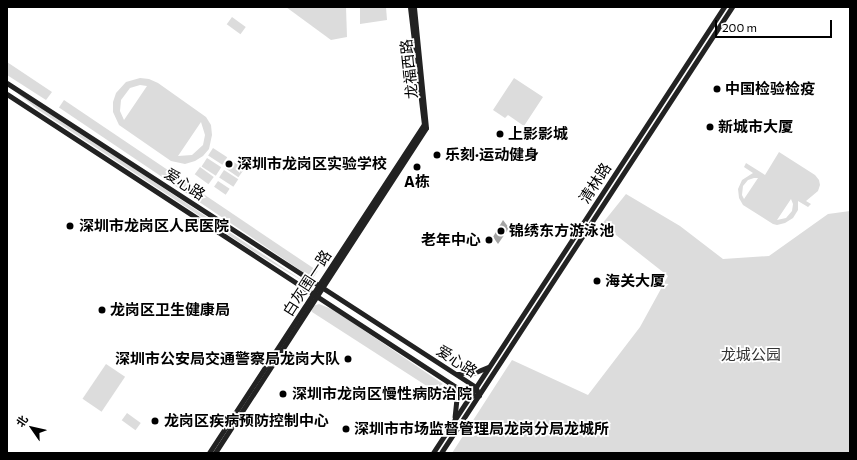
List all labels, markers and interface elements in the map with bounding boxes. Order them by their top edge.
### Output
scale bar [717,12,834,38]
text: 200 m [722,20,757,34]
street label: 龙福西路 [397,38,421,100]
place label: 中国检验检疫 [725,80,815,98]
marker: 中国检验检疫 [712,84,722,94]
place label: 新城市大厦 [718,118,793,136]
marker: 新城市大厦 [705,122,715,132]
place label: 上影影城 [508,125,568,143]
marker: 上影影城 [495,129,505,139]
place label: 乐刻·运动健身 [445,146,539,164]
marker: 乐刻·运动健身 [432,150,442,160]
place label: 深圳市龙岗区实验学校 [237,155,387,173]
marker: 深圳市龙岗区实验学校 [224,159,234,169]
street label: 清林路 [575,159,615,207]
marker: A栋 [412,162,422,172]
street label: 爱心路 [161,164,209,204]
place label: A栋 [404,173,430,191]
place label: 深圳市龙岗区人民医院 [79,217,229,235]
marker: 深圳市龙岗区人民医院 [64,220,76,232]
place label: 锦绣东方游泳池 [509,222,614,240]
marker: 锦绣东方游泳池 [496,226,506,236]
place label: 老年中心 [421,231,481,249]
marker: 老年中心 [484,235,494,245]
street label: 白灰围一路 [279,247,335,319]
place label: 海关大厦 [605,272,665,290]
marker: 海关大厦 [592,276,602,286]
place label: 龙岗区卫生健康局 [110,301,230,319]
marker: 龙岗区卫生健康局 [97,305,107,315]
street label: 爱心路 [433,341,481,381]
park label: 龙城公园 [721,346,781,364]
place label: 深圳市公安局交通警察局龙岗大队 [115,350,340,368]
marker: 深圳市公安局交通警察局龙岗大队 [343,354,353,364]
place label: 深圳市龙岗区慢性病防治院 [292,385,472,403]
marker: 深圳市龙岗区慢性病防治院 [277,388,289,400]
north arrow [12,408,52,448]
place label: 龙岗区疾病预防控制中心 [164,412,329,430]
text: 北 [13,413,30,429]
marker: 龙岗区疾病预防控制中心 [149,415,161,427]
place label: 深圳市市场监督管理局龙岗分局龙城所 [354,420,609,438]
marker: 深圳市市场监督管理局龙岗分局龙城所 [341,424,351,434]

